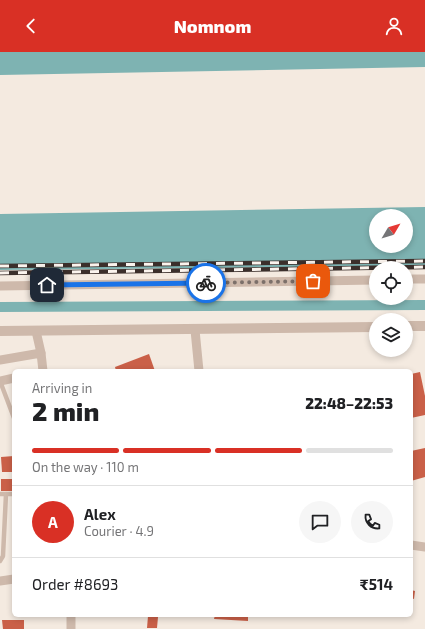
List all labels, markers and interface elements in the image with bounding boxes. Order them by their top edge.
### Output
icon: back [20,15,42,37]
text: Nomnom [174,15,251,37]
icon: person [383,15,405,37]
north arrow [369,209,413,253]
map controls [369,209,413,357]
button: locate [369,261,413,305]
courier [186,263,226,303]
pin [296,264,330,298]
pin [30,268,64,302]
icon: bag [302,270,324,292]
icon: bike [195,272,217,294]
icon: home [36,274,58,296]
button: layers [369,313,413,357]
text: Arriving in [32,380,92,396]
text: 22:48–22:53 [305,394,393,412]
text: 2 min [32,395,99,426]
text: On the way · 110 m [32,459,139,475]
button: chat [299,501,341,543]
button: phone [351,501,393,543]
text: Alex [84,505,116,523]
text: A [48,513,58,531]
text: Courier · 4.9 [84,523,154,539]
text: Order #8693 [32,575,118,593]
text: ₹514 [360,575,393,593]

